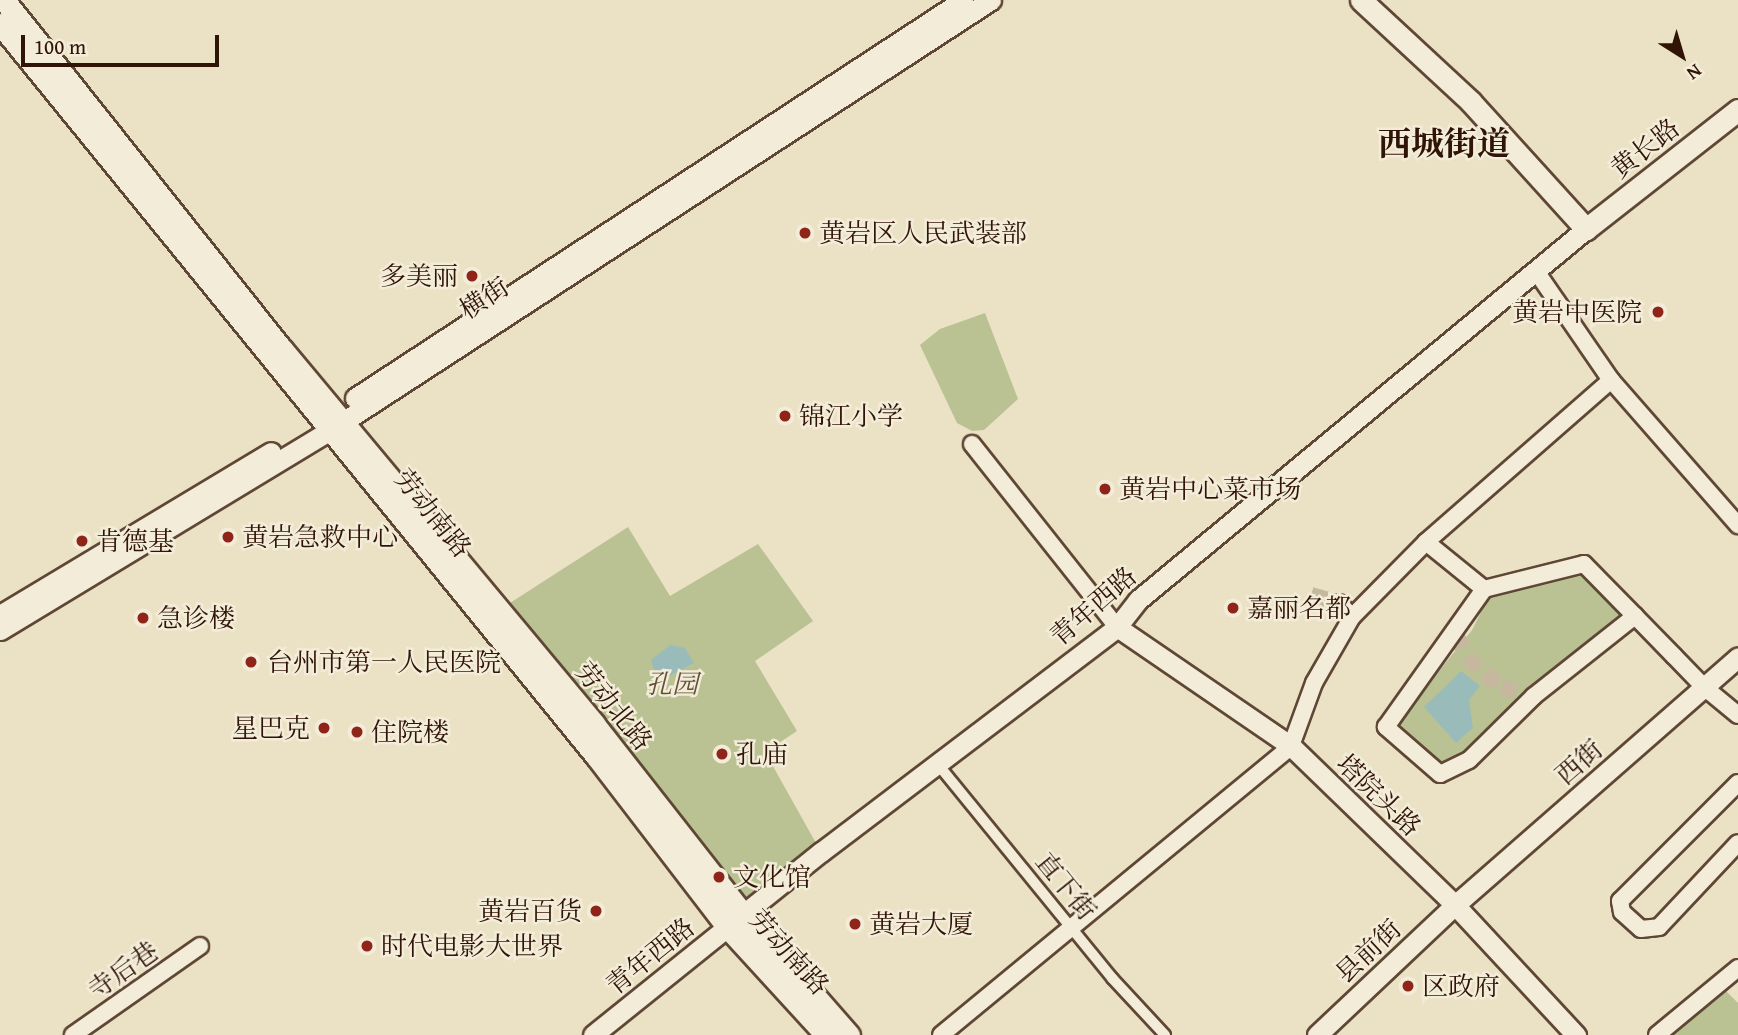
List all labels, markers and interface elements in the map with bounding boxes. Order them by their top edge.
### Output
scale bar [24,21,222,65]
north arrow [1647,21,1717,91]
text: 100 m [34,31,86,62]
text: N [1681,58,1708,88]
street label: 黄长路 [1605,112,1685,184]
district label: 西城街道 [1378,124,1510,164]
place label: 黄岩区人民武装部 [819,217,1027,249]
marker: 黄岩区人民武装部 [797,225,813,241]
place label: 多美丽 [380,260,458,292]
marker: 多美丽 [464,268,480,284]
street label: 横街 [454,271,514,325]
place label: 黄岩中医院 [1512,296,1642,328]
marker: 黄岩中医院 [1648,302,1668,322]
place label: 锦江小学 [799,400,903,432]
marker: 锦江小学 [777,408,793,424]
street label: 劳动南路 [388,463,478,563]
place label: 黄岩中心菜市场 [1119,473,1301,505]
marker: 黄岩中心菜市场 [1097,481,1113,497]
place label: 黄岩急救中心 [242,521,398,553]
place label: 肯德基 [96,525,174,557]
marker: 黄岩急救中心 [220,529,236,545]
marker: 肯德基 [74,533,90,549]
street label: 青年西路 [1044,560,1142,652]
place label: 嘉丽名都 [1247,592,1351,624]
marker: 嘉丽名都 [1225,600,1241,616]
place label: 急诊楼 [157,602,235,634]
marker: 急诊楼 [135,610,151,626]
place label: 台州市第一人民医院 [267,646,501,678]
marker: 台州市第一人民医院 [241,652,261,672]
street label: 劳动北路 [569,656,659,756]
park label: 孔园 [646,668,698,700]
place label: 星巴克 [232,712,310,744]
place label: 住院楼 [371,716,449,748]
marker: 星巴克 [316,720,332,736]
marker: 住院楼 [349,724,365,740]
street label: 西街 [1549,733,1609,791]
place label: 孔庙 [736,738,788,770]
marker: 孔庙 [714,746,730,762]
street label: 塔院头路 [1331,748,1427,842]
street label: 直下街 [1029,846,1103,926]
place label: 文化馆 [733,861,811,893]
marker: 文化馆 [711,869,727,885]
place label: 黄岩百货 [478,895,582,927]
marker: 黄岩百货 [588,903,604,919]
street label: 劳动南路 [743,903,835,1001]
place label: 黄岩大厦 [869,908,973,940]
street label: 青年西路 [600,911,700,1001]
street label: 县前街 [1329,913,1407,989]
marker: 黄岩大厦 [847,916,863,932]
place label: 时代电影大世界 [381,930,563,962]
street label: 寺后巷 [82,935,164,1005]
marker: 时代电影大世界 [359,938,375,954]
place label: 区政府 [1422,970,1500,1002]
marker: 区政府 [1400,978,1416,994]

